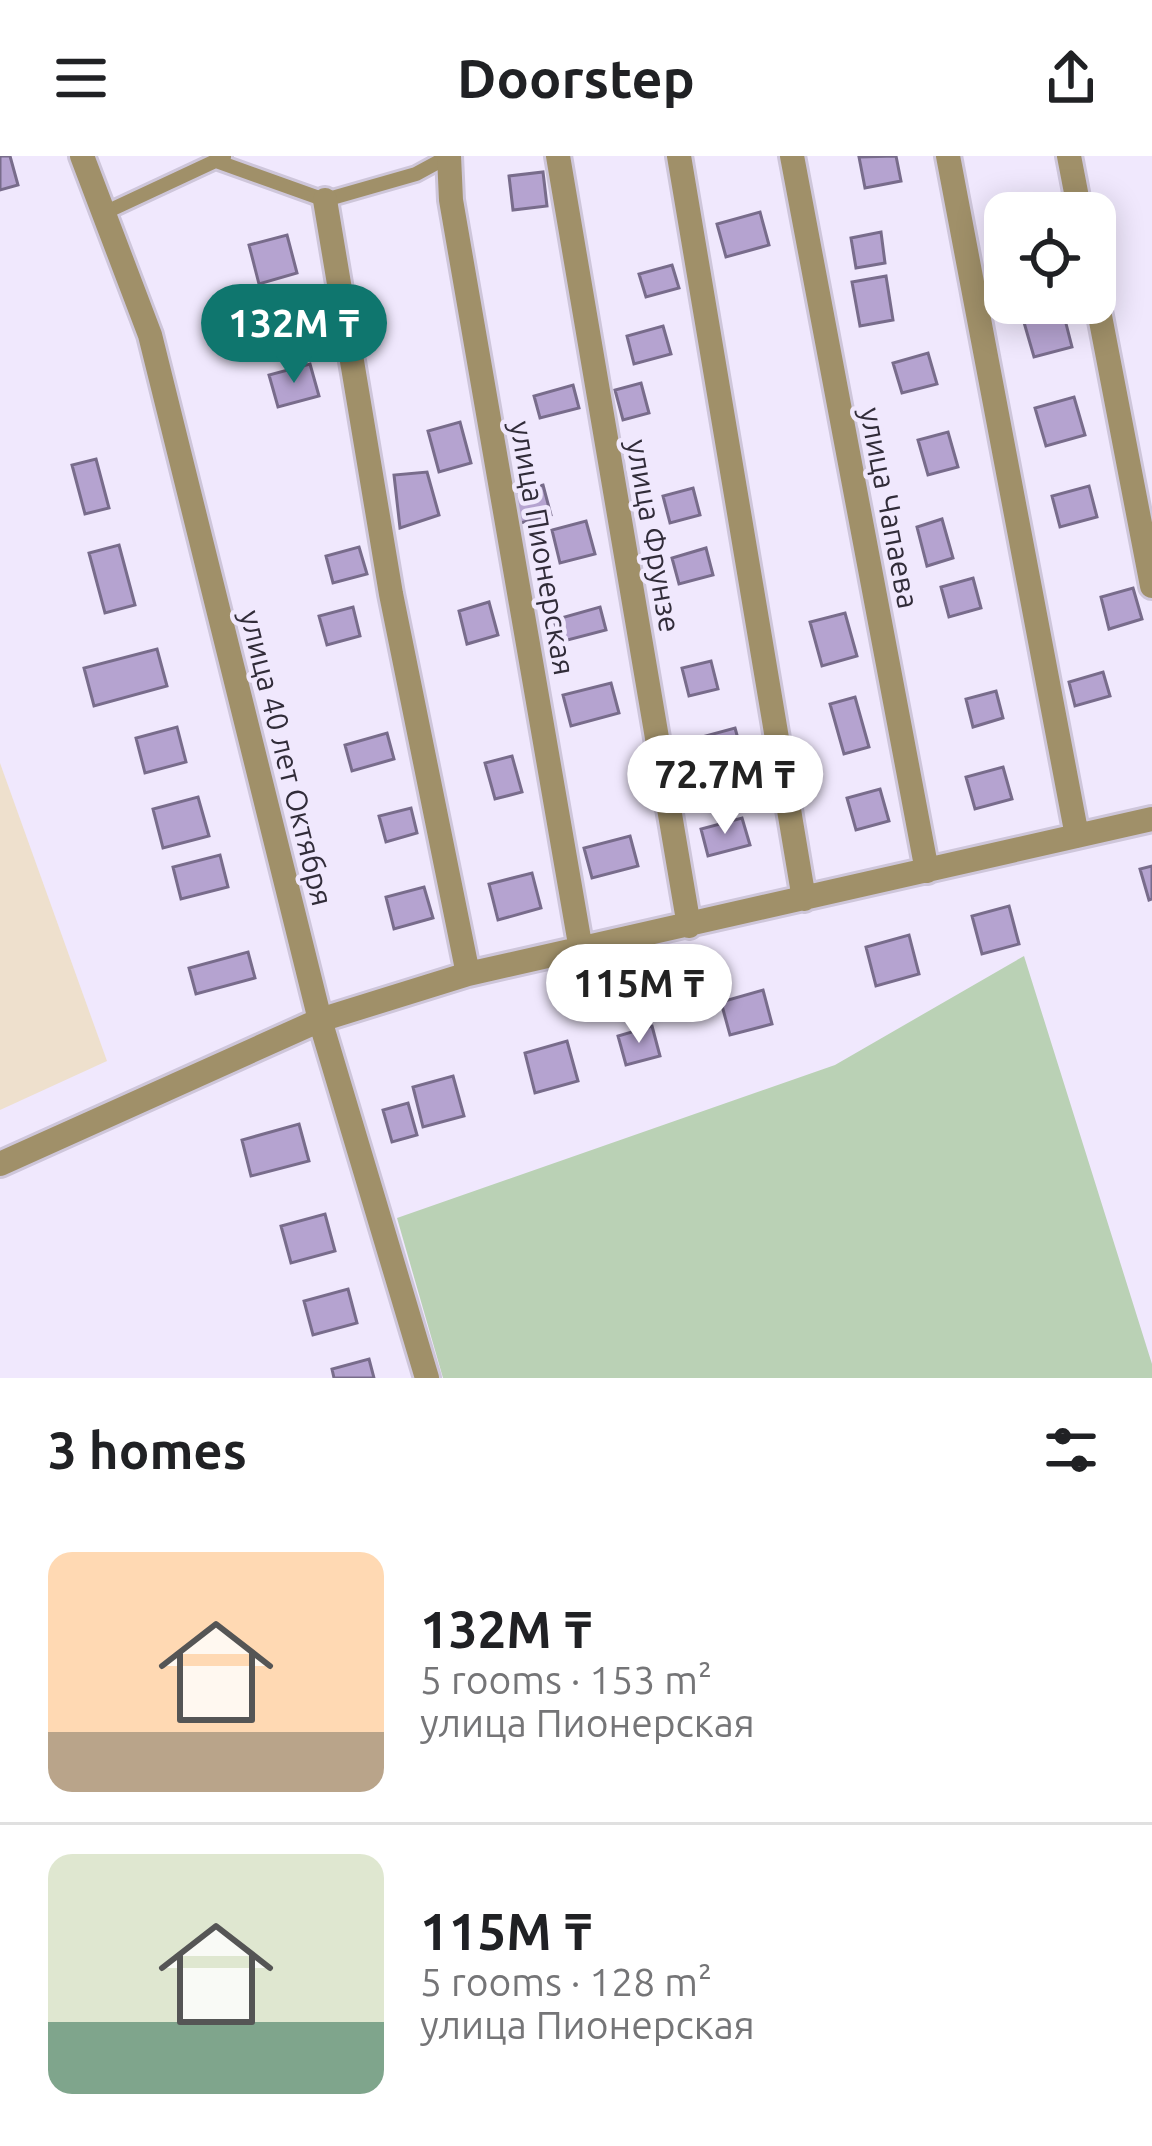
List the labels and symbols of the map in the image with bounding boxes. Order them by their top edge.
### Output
pin: 132M ₸ [196,284,392,386]
street label: улица Чапаева [854,404,926,611]
street label: улица Пионерская [504,418,582,678]
street label: улица Фрунзе [620,437,688,635]
street label: улица 40 лет Октября [234,606,340,909]
pin: 72.7M ₸ [614,735,836,837]
pin: 115M ₸ [541,944,737,1046]

